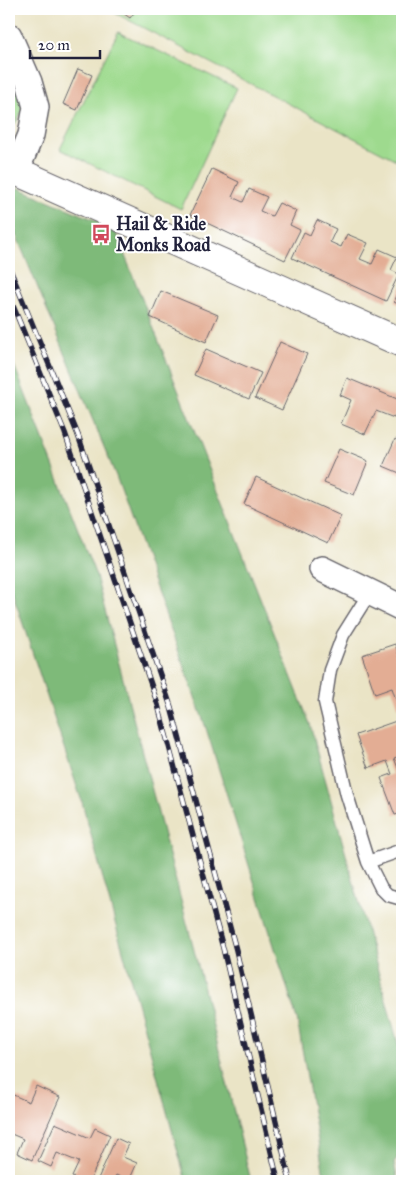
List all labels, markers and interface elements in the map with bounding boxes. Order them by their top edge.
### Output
scale bar [30,28,100,60]
text: 20 m [38,36,70,54]
place label: Hail & Ride Monks Road [116,213,211,256]
bus stop icon: Hail & Ride Monks Road [90,223,112,245]

